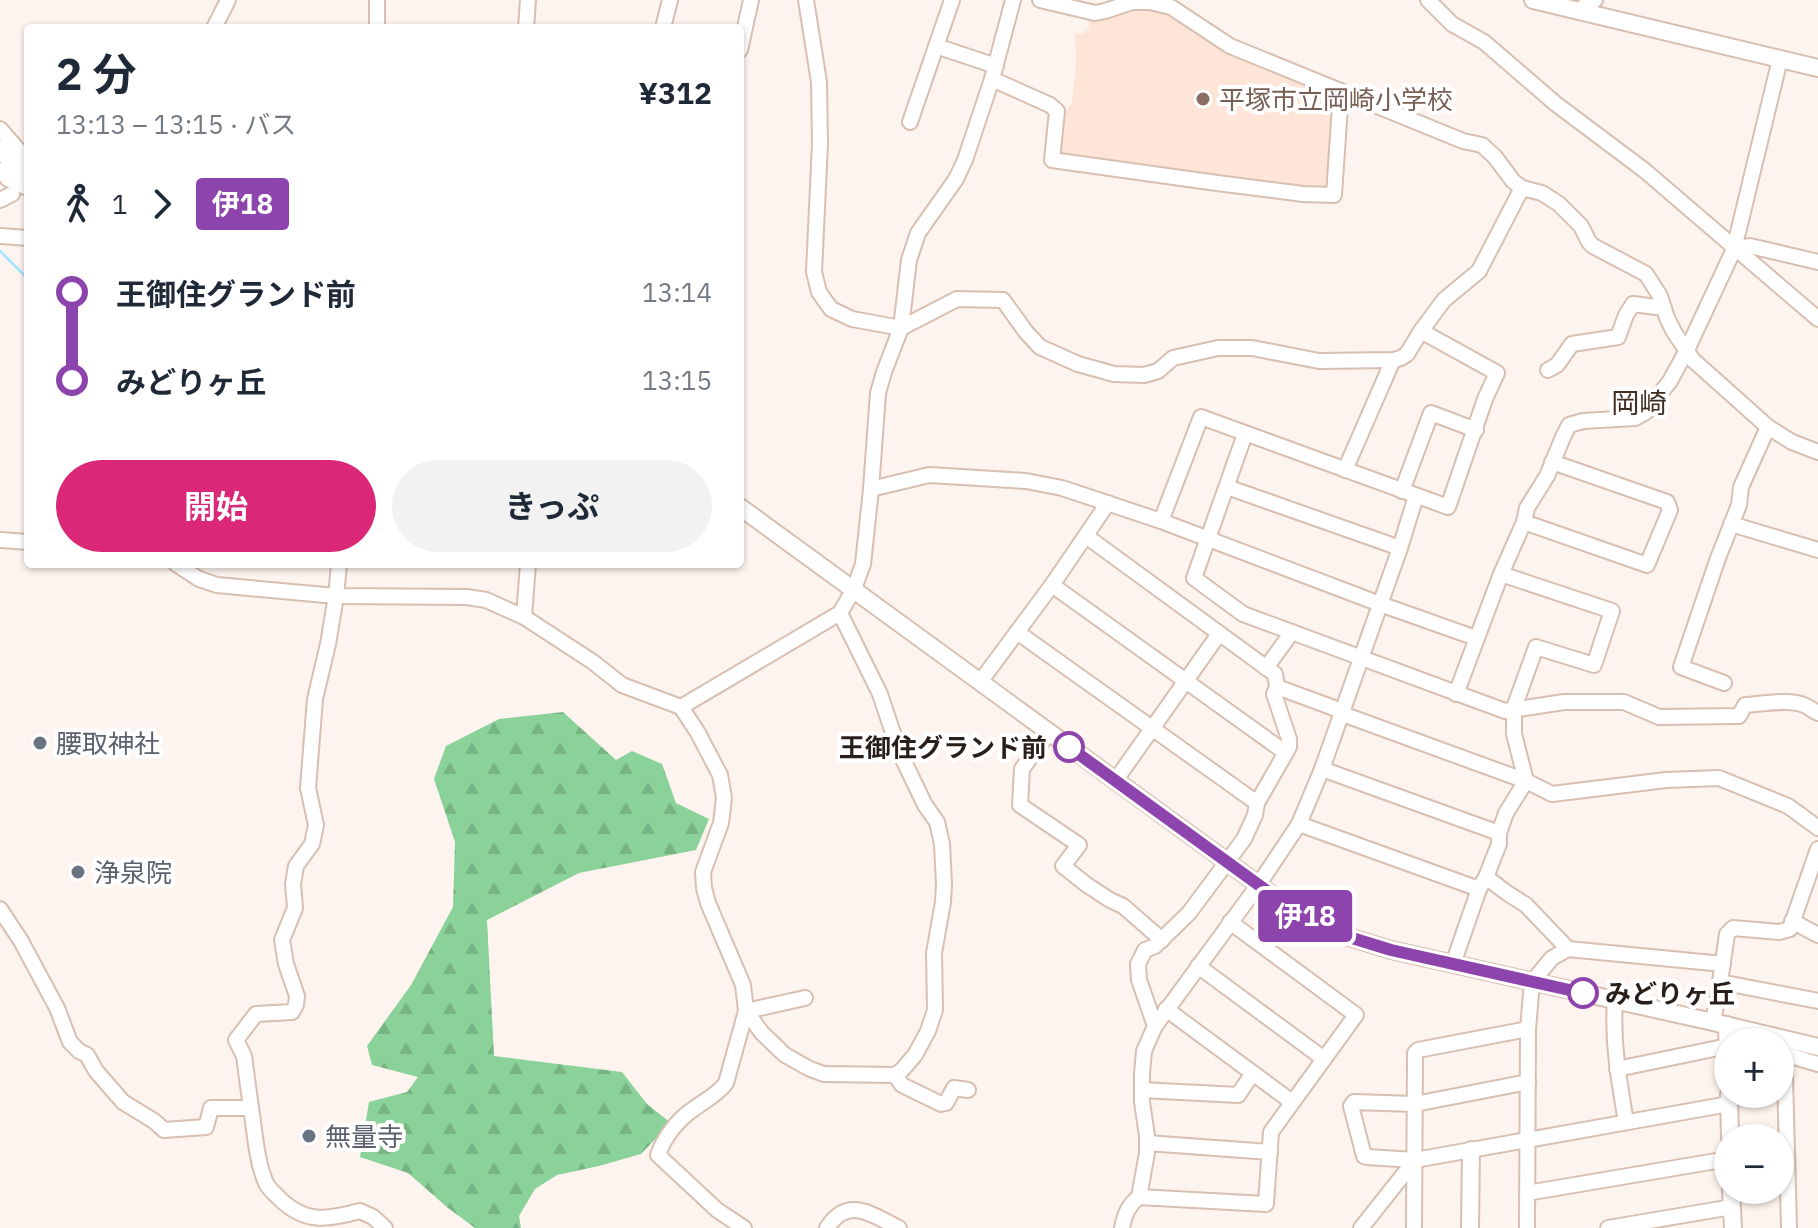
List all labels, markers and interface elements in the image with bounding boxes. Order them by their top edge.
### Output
text: 2 分 [56,45,137,102]
text: ¥312 [639,73,712,112]
place label: 平塚市立岡崎小学校 [1219,82,1453,116]
marker: 平塚市立岡崎小学校 [1194,90,1212,108]
text: 13:13 – 13:15 · バス [56,107,296,141]
icon: walk [56,182,100,226]
icon: forward [140,182,184,226]
text: 伊18 [212,185,273,222]
text: 1 [112,187,128,221]
text: 王御住グランド前 [116,274,356,313]
text: 13:14 [642,275,712,309]
text: みどりヶ丘 [116,362,266,401]
text: 13:15 [642,363,712,397]
district label: 岡崎 [1611,384,1667,421]
button: 開始 [56,460,376,552]
button: きっぷ [392,460,712,552]
place label: 腰取神社 [56,726,160,760]
place label: 王御住グランド前 [839,730,1047,764]
marker: 王御住グランド前 [1054,732,1084,762]
marker: 腰取神社 [31,734,49,752]
place label: 浄泉院 [94,855,172,889]
marker: 浄泉院 [69,863,87,881]
line badge: 伊18 [1259,890,1351,942]
text: 伊18 [1274,897,1336,934]
place label: みどりヶ丘 [1605,976,1735,1010]
marker: みどりヶ丘 [1568,978,1598,1008]
map controls [1714,1028,1794,1204]
button: + [1714,1028,1794,1108]
place label: 無量寺 [325,1119,403,1153]
button: − [1714,1124,1794,1204]
marker: 無量寺 [300,1127,318,1145]

